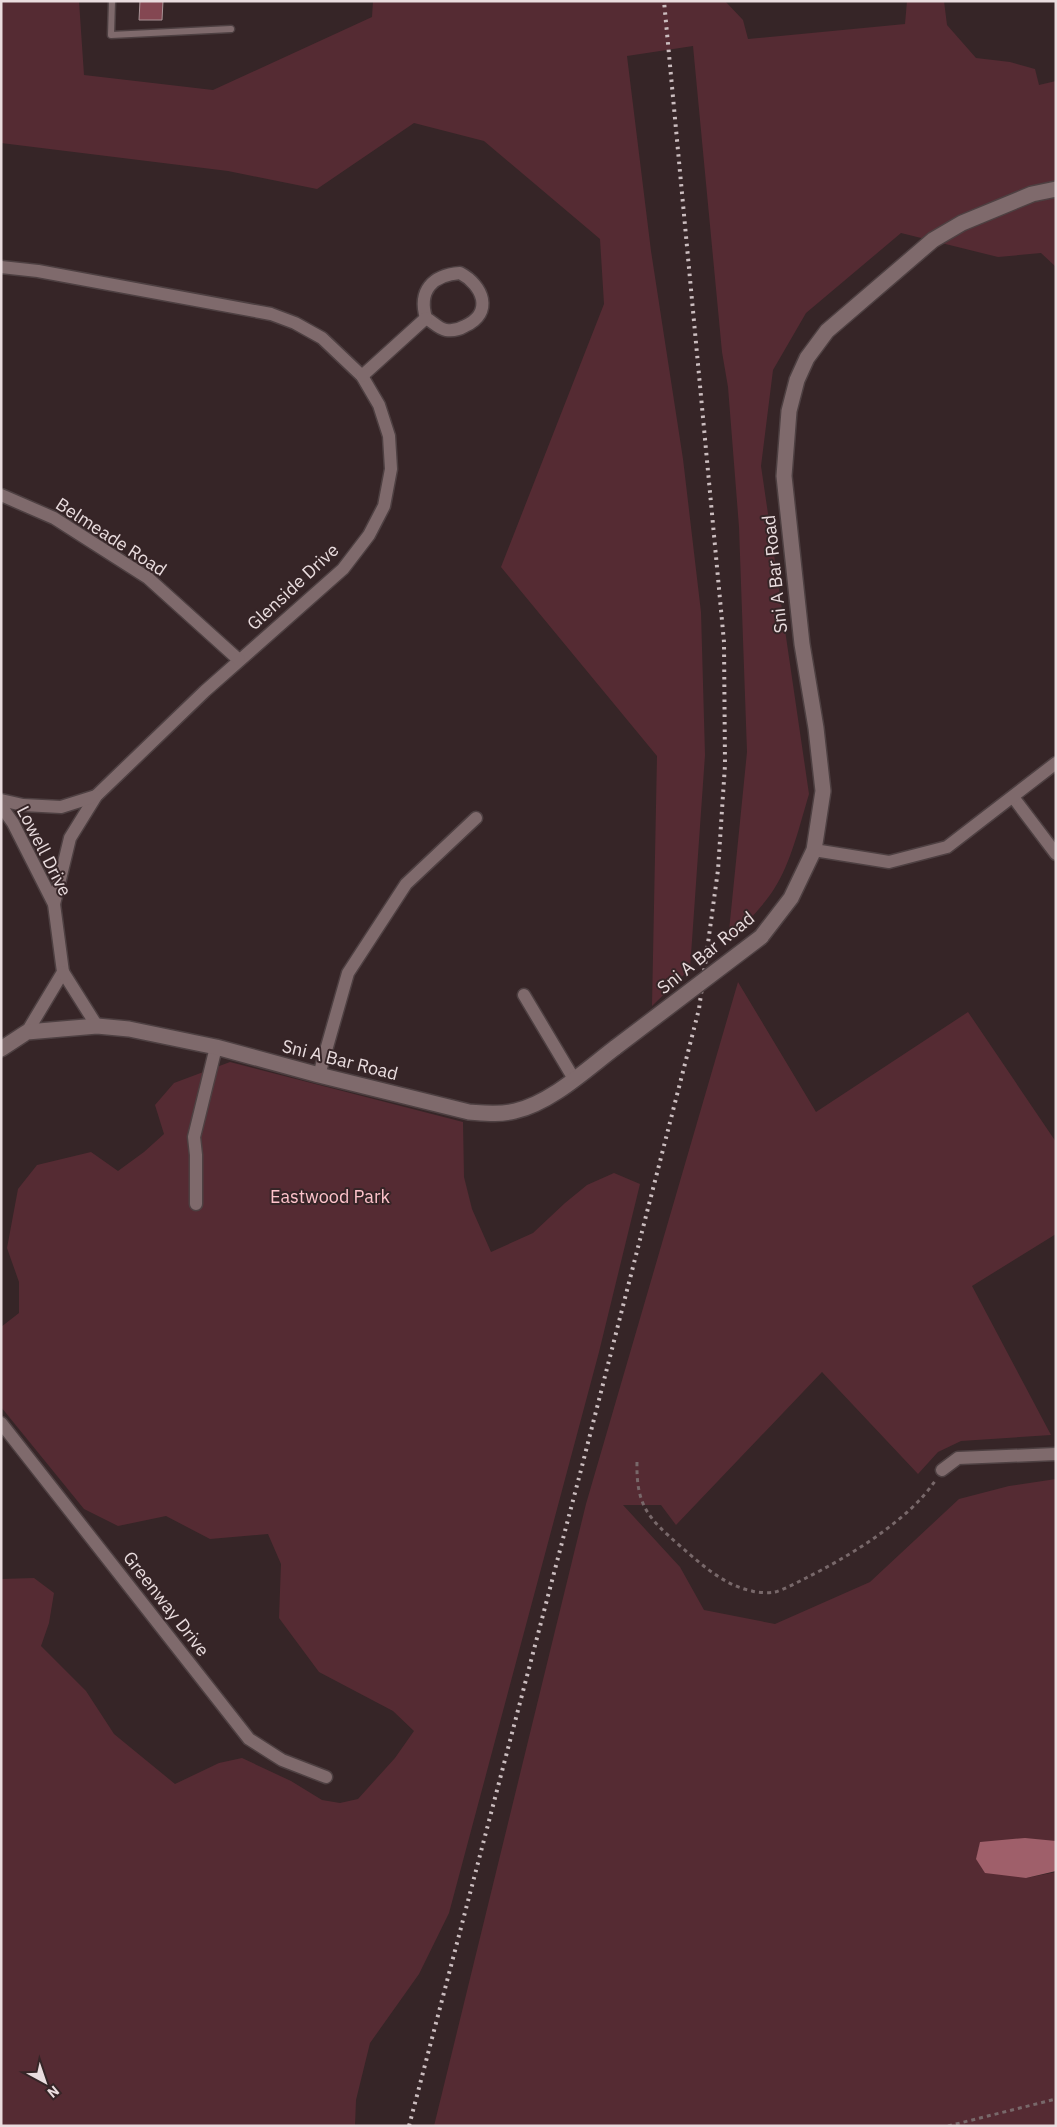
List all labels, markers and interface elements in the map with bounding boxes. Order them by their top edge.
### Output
street label: Belmeade Road [51,492,171,581]
street label: Sni A Bar Road [757,514,792,634]
street label: Glenside Drive [242,538,343,635]
street label: Lowell Drive [12,802,77,900]
street label: Sni A Bar Road [652,906,759,999]
street label: Sni A Bar Road [280,1034,401,1085]
park label: Eastwood Park [270,1185,391,1208]
street label: Greenway Drive [118,1547,215,1661]
north arrow [20,2057,70,2107]
text: N [44,2082,63,2102]

